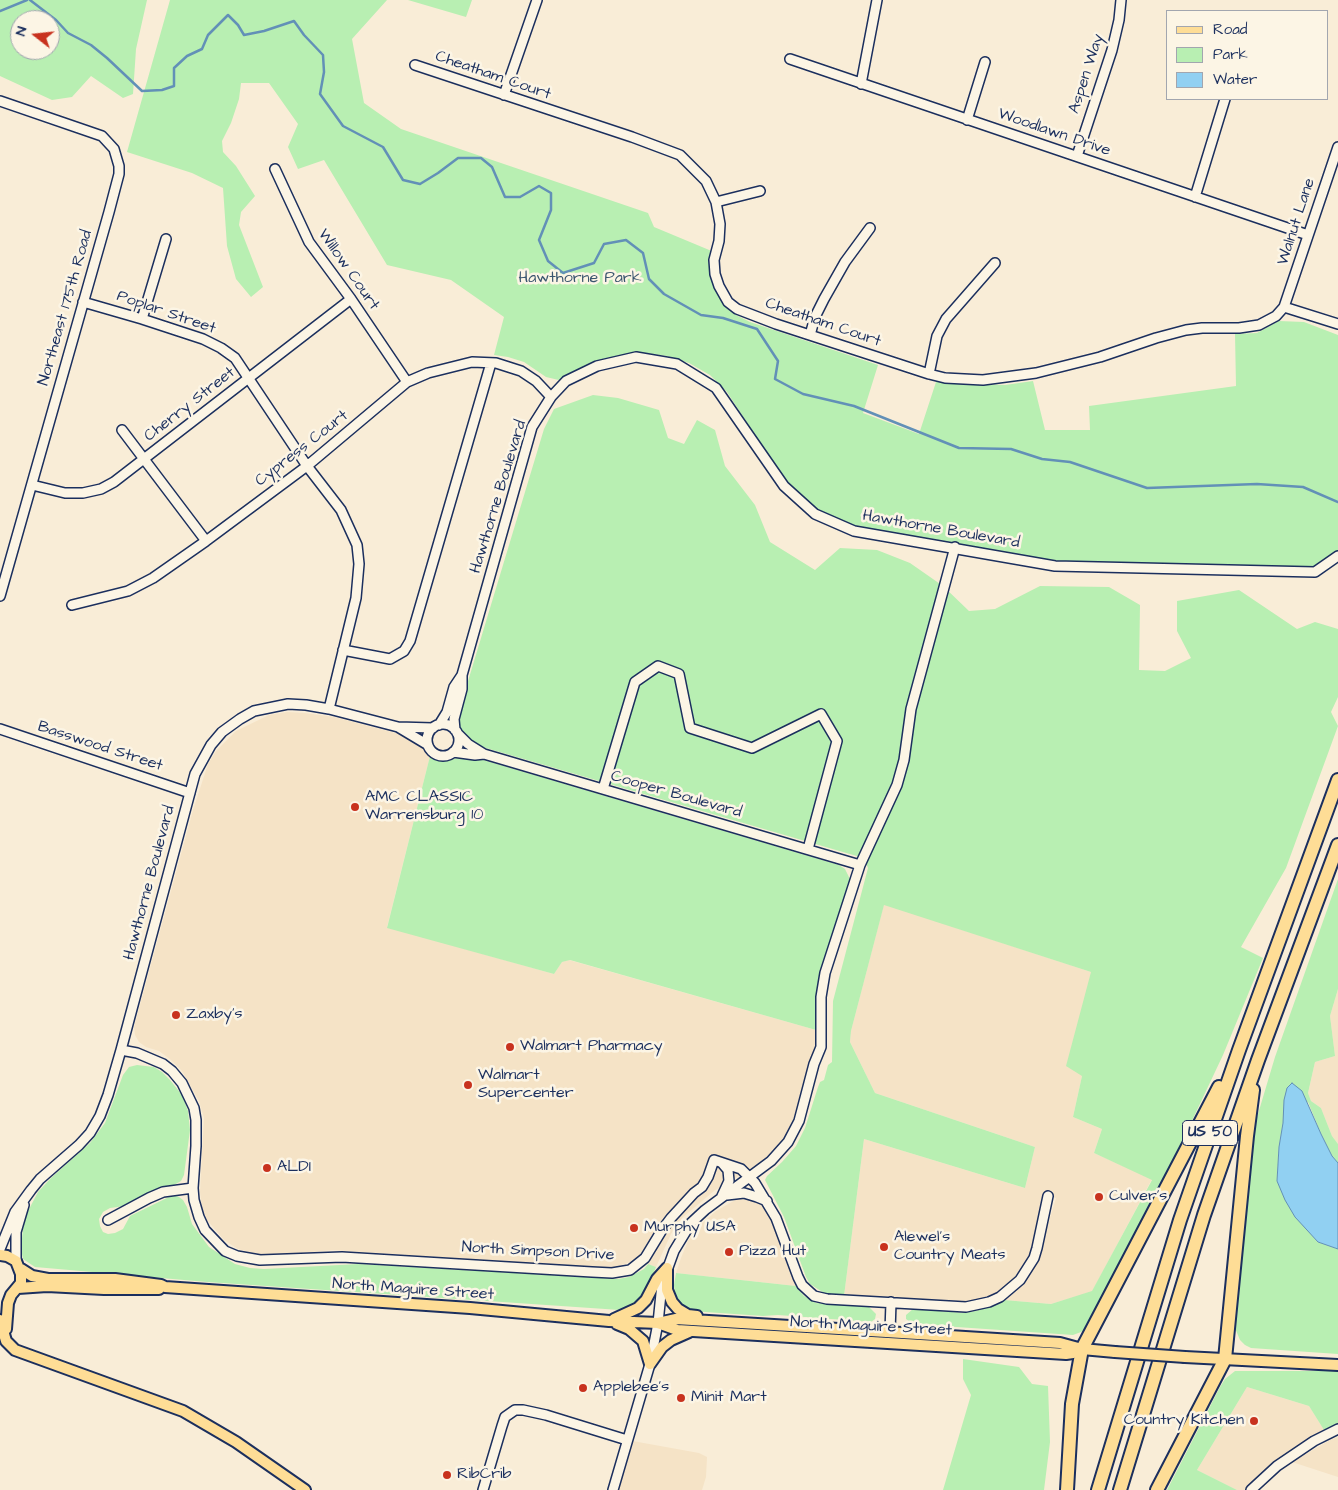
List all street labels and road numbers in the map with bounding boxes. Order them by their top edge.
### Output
street label: Aspen Way [1065,32,1109,116]
street label: Cheatham Court [433,47,553,105]
street label: Woodlawn Drive [995,105,1113,161]
street label: Walnut Lane [1274,176,1320,268]
street label: Willow Court [313,226,383,314]
street label: Northeast 175th Road [35,228,97,388]
street label: Poplar Street [114,287,218,339]
street label: Cheatham Court [763,294,883,352]
street label: Cherry Street [141,364,239,446]
street label: Cypress Court [252,407,352,491]
street label: Hawthorne Boulevard [467,418,531,576]
street label: Hawthorne Boulevard [861,507,1021,553]
street label: Basswood Street [35,718,165,776]
street label: Cooper Boulevard [608,767,744,823]
street label: Hawthorne Boulevard [120,804,180,962]
road number: US 50 [1182,1120,1238,1146]
street label: North Simpson Drive [461,1238,615,1266]
street label: North Maguire Street [331,1275,495,1305]
street label: North Maguire Street [790,1313,952,1341]

